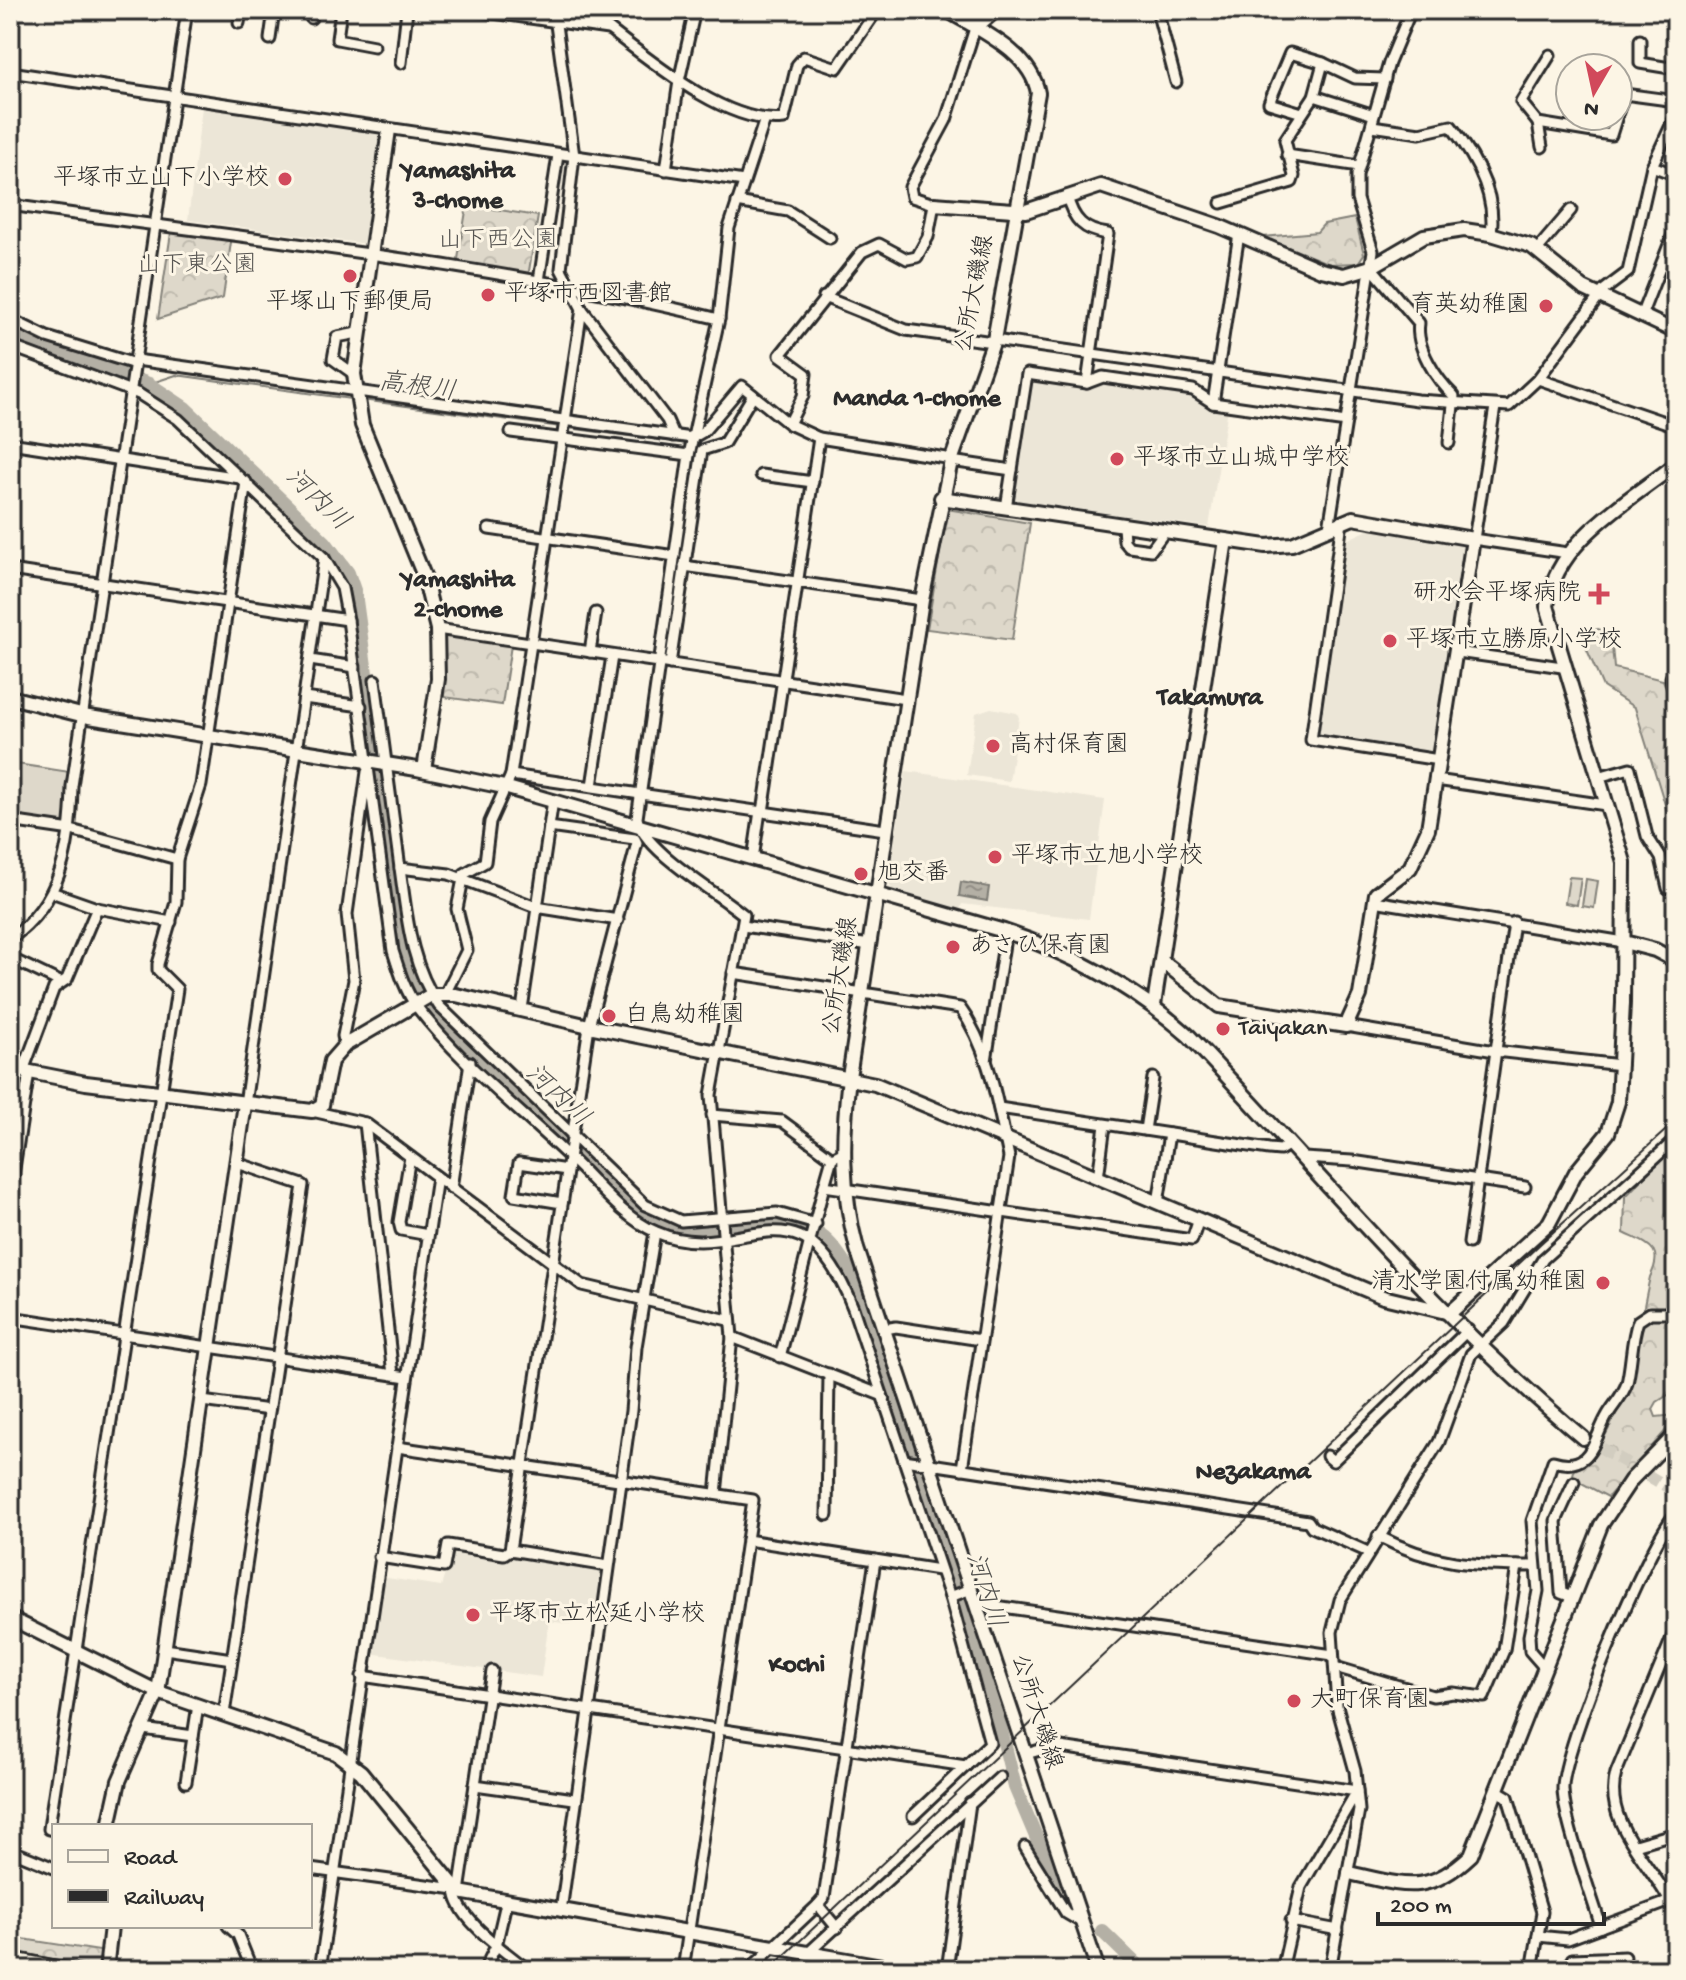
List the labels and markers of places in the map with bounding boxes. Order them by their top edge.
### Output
place label: 平塚市立山下小学校 [53,164,269,194]
marker: 平塚市立山下小学校 [276,170,294,188]
marker: 平塚山下郵便局 [341,267,359,285]
place label: 平塚市西図書館 [504,280,672,310]
marker: 平塚市西図書館 [479,286,497,304]
place label: 平塚山下郵便局 [266,289,434,318]
place label: 育英幼稚園 [1410,291,1530,321]
marker: 育英幼稚園 [1537,297,1555,315]
place label: 平塚市立山城中学校 [1133,444,1349,474]
marker: 平塚市立山城中学校 [1108,450,1126,468]
place label: 研水会平塚病院 [1413,579,1581,609]
marker: 研水会平塚病院 [1588,583,1610,605]
place label: 平塚市立勝原小学校 [1406,626,1622,656]
marker: 平塚市立勝原小学校 [1381,632,1399,650]
place label: 高村保育園 [1009,731,1129,761]
marker: 高村保育園 [984,737,1002,755]
place label: 平塚市立旭小学校 [1011,842,1203,872]
marker: 平塚市立旭小学校 [986,848,1004,866]
place label: 旭交番 [877,859,949,889]
marker: 旭交番 [852,865,870,883]
place label: あさひ保育園 [969,932,1112,962]
marker: あさひ保育園 [944,938,962,956]
place label: 白鳥幼稚園 [625,1001,745,1031]
marker: 白鳥幼稚園 [600,1007,618,1025]
place label: Taiyakan [1237,1015,1328,1044]
marker: Taiyakan [1214,1020,1232,1038]
place label: 清水学園付属幼稚園 [1371,1268,1587,1298]
marker: 清水学園付属幼稚園 [1594,1274,1612,1292]
place label: 平塚市立松延小学校 [489,1600,705,1630]
marker: 平塚市立松延小学校 [464,1606,482,1624]
place label: 大町保育園 [1310,1686,1430,1716]
marker: 大町保育園 [1285,1692,1303,1710]

